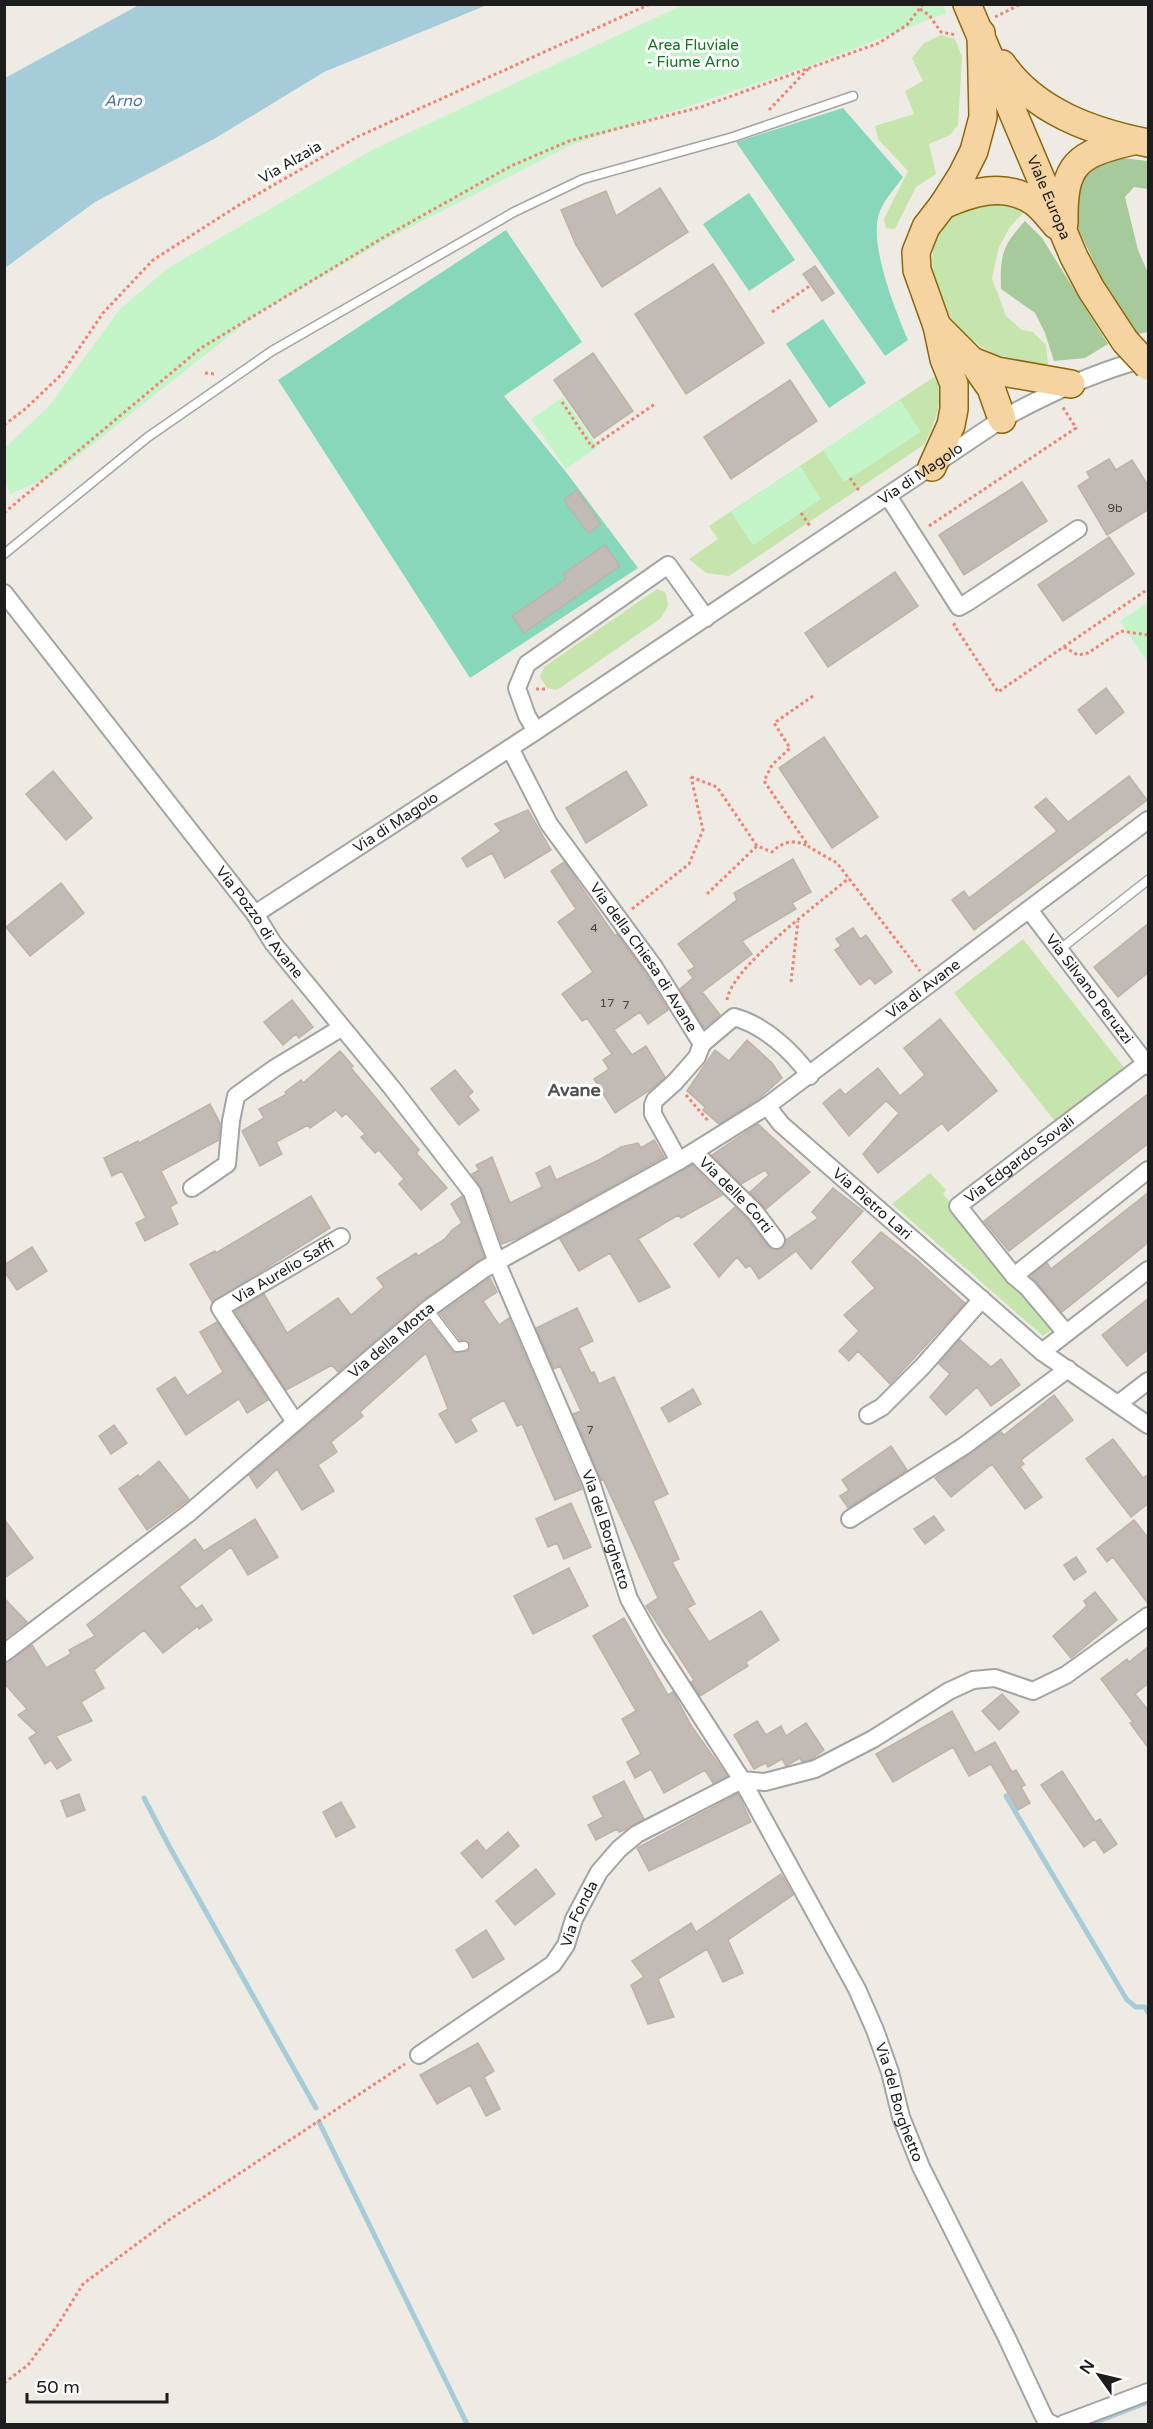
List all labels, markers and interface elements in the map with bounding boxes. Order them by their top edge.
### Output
park label: Area Fluviale - Fiume Arno [646,36,740,71]
water label: Arno [104,91,143,111]
street label: Via Alzaia [256,137,324,187]
street label: Viale Europa [1023,153,1075,242]
street label: Via di Magolo [875,439,966,508]
house number: 9b [1107,501,1123,515]
street label: Via di Magolo [350,788,442,857]
street label: Via Pozzo di Avane [212,863,307,982]
street label: Via della Chiesa di Avane [586,879,701,1035]
house number: 4 [590,921,598,935]
street label: Via Silvano Peruzzi [1042,930,1137,1048]
street label: Via di Avane [883,955,964,1022]
house number: 17 [599,996,615,1010]
house number: 7 [622,998,630,1012]
district label: Avane [547,1079,601,1101]
street label: Via Edgardo Sovali [961,1112,1078,1207]
street label: Via delle Corti [695,1153,776,1236]
street label: Via Pietro Lari [829,1164,916,1243]
street label: Via Aurelio Saffi [230,1234,337,1307]
street label: Via della Motta [345,1298,438,1382]
house number: 7 [586,1423,594,1437]
street label: Via del Borghetto [578,1467,634,1592]
street label: Via Fonda [557,1877,602,1949]
street label: Via del Borghetto [871,2040,927,2165]
north arrow [1069,2345,1129,2405]
text: N [1076,2356,1099,2378]
scale bar [27,2366,166,2404]
text: 50 m [36,2376,80,2398]

